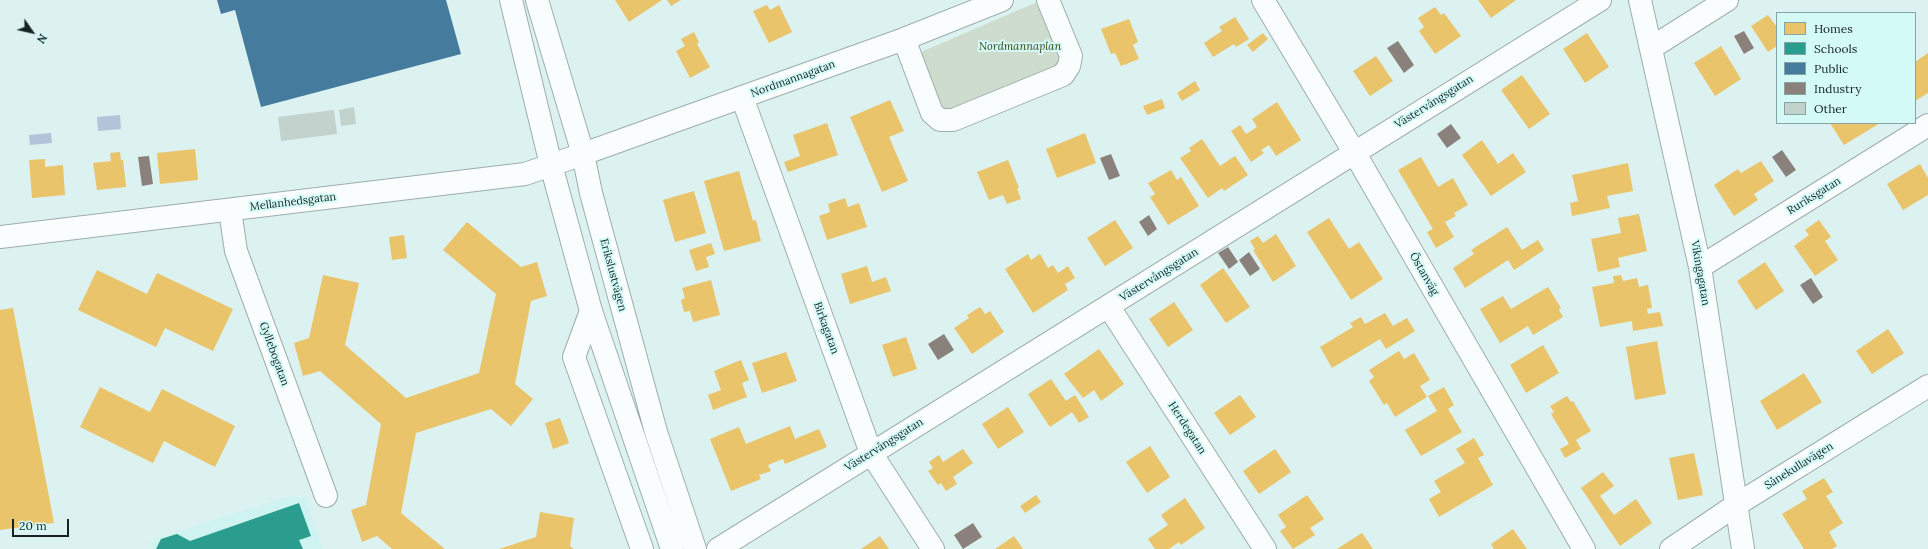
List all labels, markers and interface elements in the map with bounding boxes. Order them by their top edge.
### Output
north arrow [12,12,52,52]
legend [1776,12,1916,124]
text: Homes [1814,21,1853,36]
text: N [34,31,50,46]
park label: Nordmannaplan [979,40,1061,54]
text: Schools [1814,41,1857,56]
street label: Nordmannagatan [749,58,837,100]
text: Public [1814,61,1848,76]
street label: Västervångsgatan [1392,73,1476,131]
text: Industry [1814,81,1861,96]
text: Other [1814,101,1847,116]
street label: Ruriksgatan [1785,174,1843,218]
street label: Mellanhedsgatan [249,190,337,214]
street label: Erikslustvägen [597,237,629,313]
street label: Vikingagatan [1688,239,1712,307]
street label: Västervångsgatan [1117,246,1201,304]
street label: Östanväg [1406,250,1442,298]
street label: Birkagatan [810,300,842,356]
street label: Gyllebogatan [256,320,292,388]
street label: Herdegatan [1165,399,1209,457]
street label: Västervångsgatan [842,416,926,474]
street label: Sånekullavägen [1762,440,1836,492]
scale bar [14,511,71,537]
text: 20 m [19,518,47,533]

